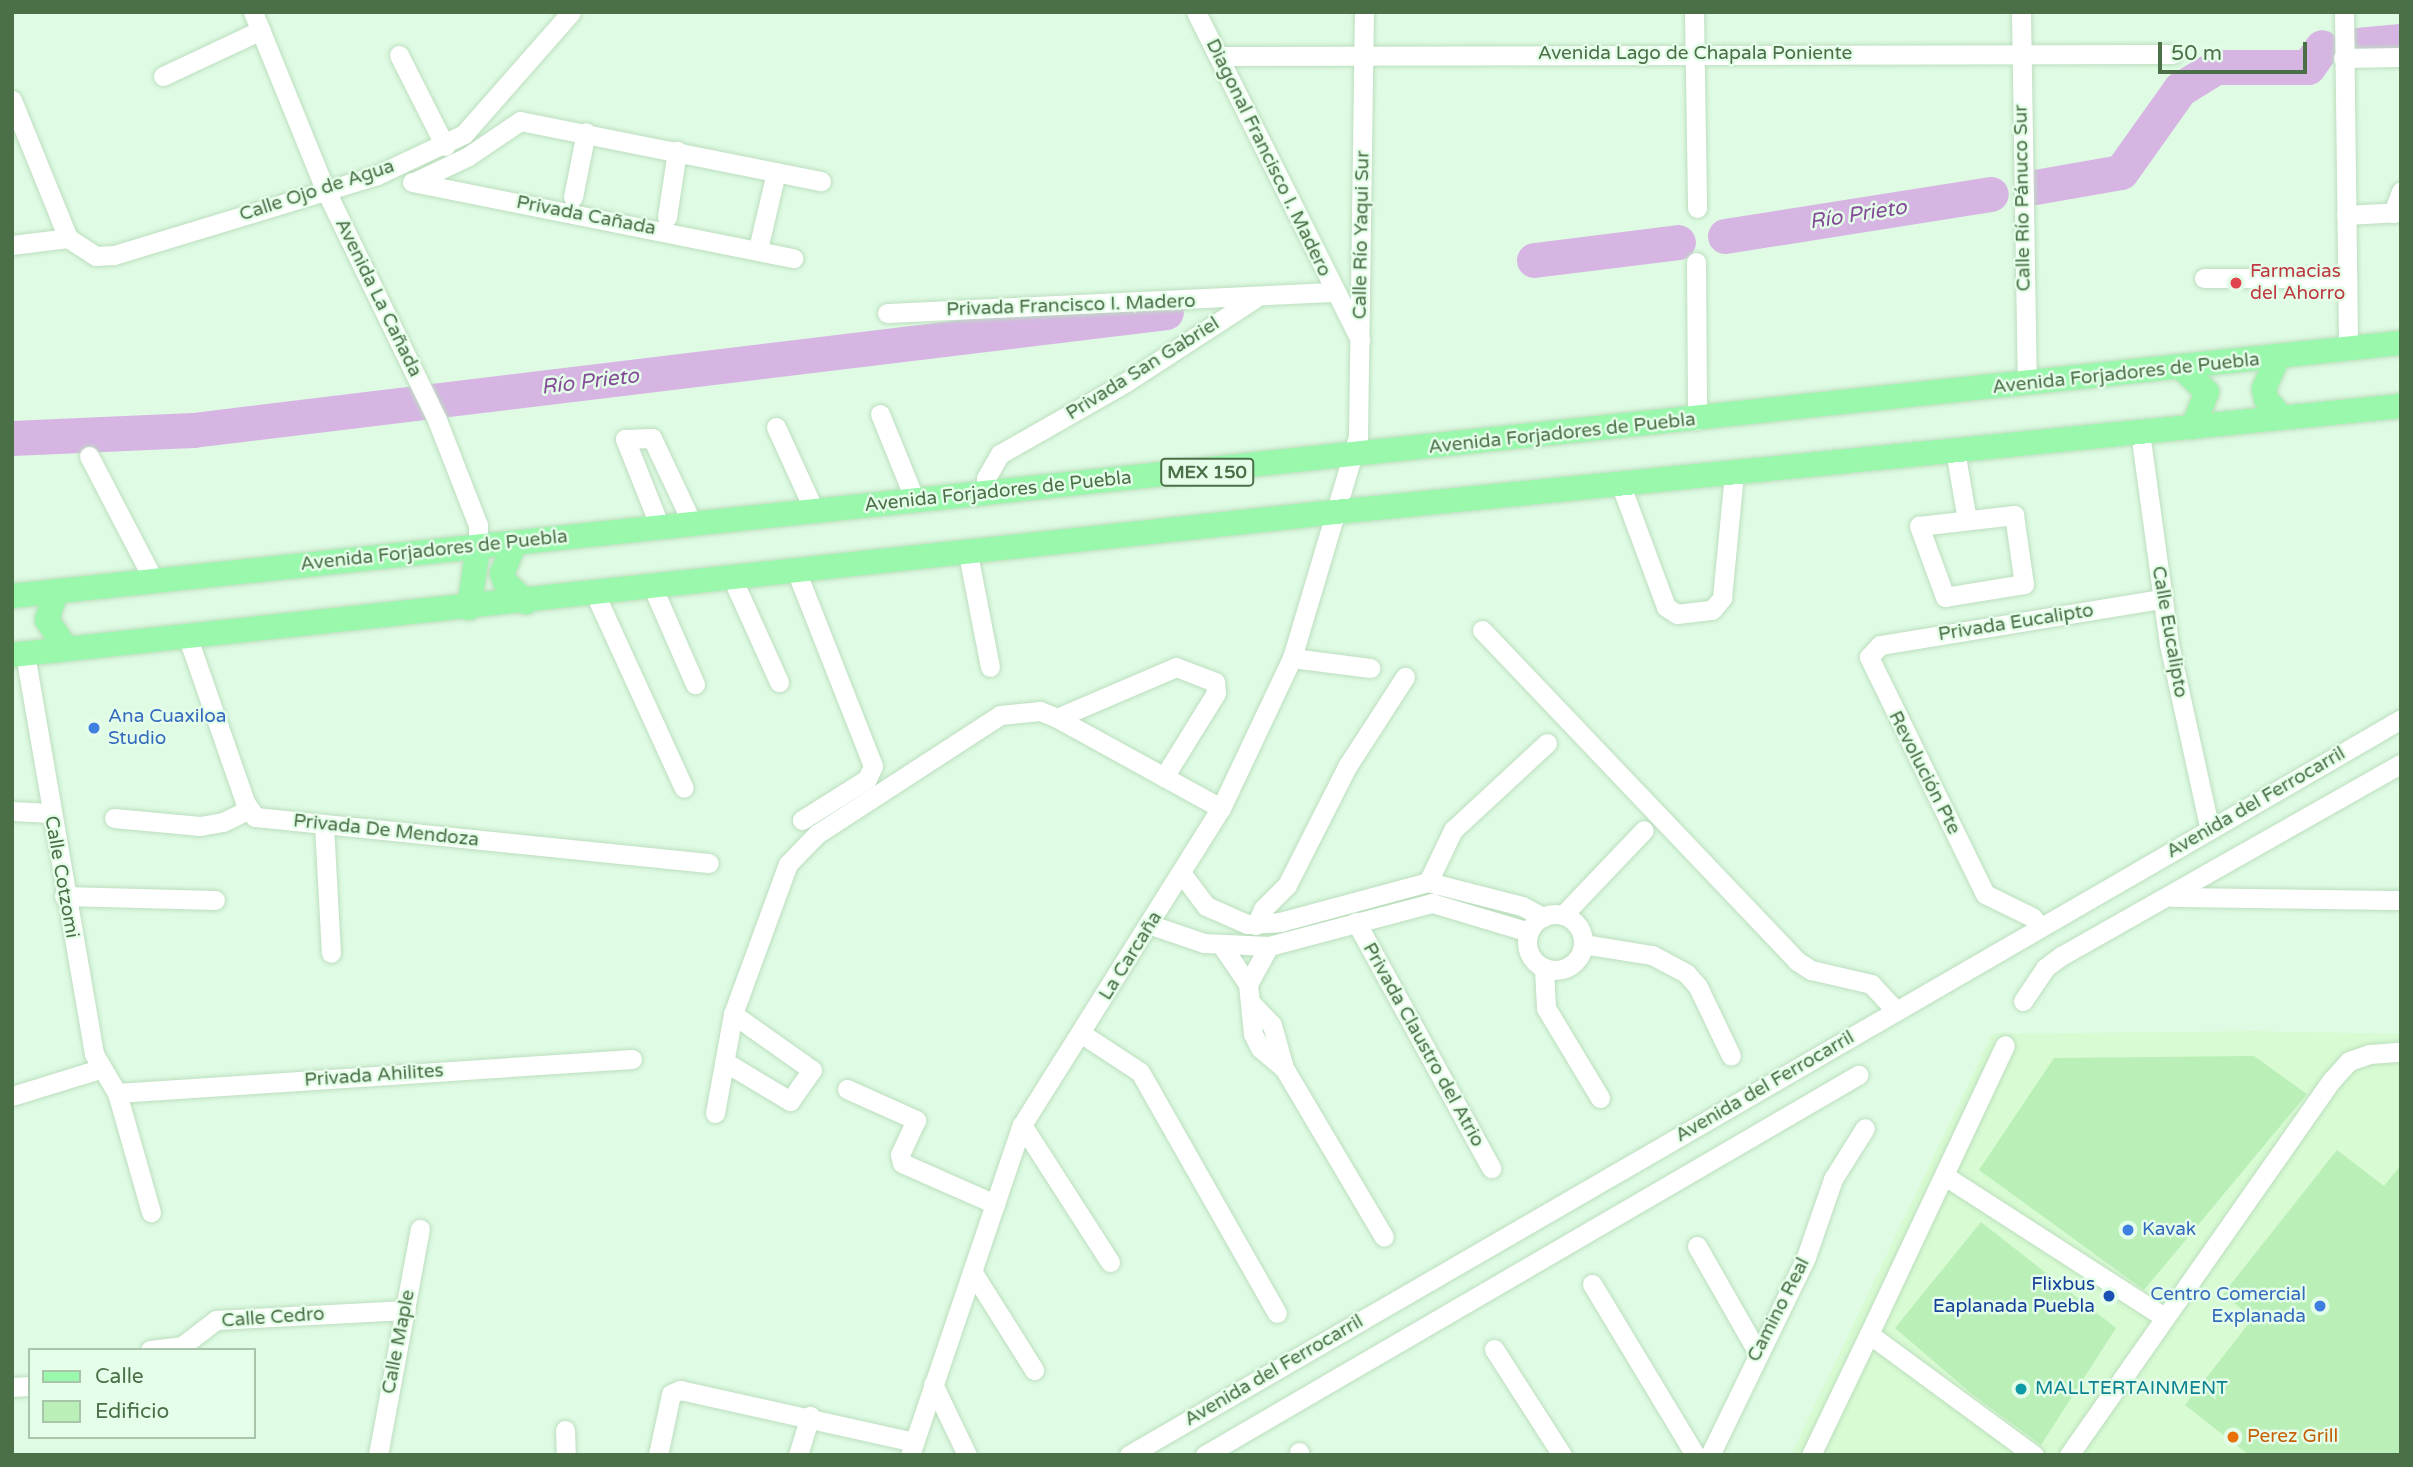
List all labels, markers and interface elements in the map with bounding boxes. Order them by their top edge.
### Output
scale bar [2161,28,2310,72]
street label: Diagonal Francisco I. Madero [1200,35,1336,281]
text: 50 m [2171,41,2222,66]
street label: Avenida Lago de Chapala Poniente [1538,43,1852,65]
street label: Calle Río Pánuco Sur [2010,104,2036,292]
street label: Calle Río Yaqui Sur [1349,150,1375,320]
street label: Calle Ojo de Agua [237,155,397,227]
street label: Privada Cañada [514,191,658,241]
water label: Río Prieto [1808,195,1908,235]
street label: Avenida La Cañada [330,215,426,381]
place label: Farmacias del Ahorro [2250,261,2345,305]
marker: Farmacias del Ahorro [2228,275,2244,291]
street label: Privada Francisco I. Madero [946,290,1196,322]
street label: Privada San Gabriel [1062,313,1224,425]
street label: Avenida Forjadores de Puebla [1991,349,2261,399]
water label: Río Prieto [540,364,640,400]
street label: Avenida Forjadores de Puebla [1427,409,1697,459]
road number: MEX 150 [1160,458,1254,486]
street label: Avenida Forjadores de Puebla [863,467,1133,517]
street label: Avenida Forjadores de Puebla [299,526,569,576]
street label: Calle Eucalipto [2146,564,2192,700]
street label: Privada Eucalipto [1937,599,2095,647]
place label: Ana Cuaxiloa Studio [108,706,226,750]
street label: Revolución Pte [1883,707,1965,839]
marker: Ana Cuaxiloa Studio [86,720,102,736]
street label: Avenida del Ferrocarril [2163,742,2349,864]
street label: Privada De Mendoza [292,810,480,852]
street label: Calle Cotzomi [39,814,83,940]
street label: La Carcaña [1095,907,1167,1005]
street label: Privada Claustro del Atrio [1357,939,1489,1151]
street label: Avenida del Ferrocarril [1672,1026,1858,1148]
street label: Privada Ahilites [304,1060,444,1092]
place label: Kavak [2142,1219,2196,1241]
marker: Kavak [2120,1222,2136,1238]
street label: Camino Real [1743,1254,1815,1366]
place label: Flixbus Eaplanada Puebla [1933,1274,2095,1318]
place label: Centro Comercial Explanada [2150,1284,2306,1328]
street label: Calle Maple [378,1288,420,1396]
marker: Flixbus Eaplanada Puebla [2101,1288,2117,1304]
marker: Centro Comercial Explanada [2312,1298,2328,1314]
street label: Calle Cedro [221,1303,325,1333]
street label: Avenida del Ferrocarril [1181,1310,1367,1432]
legend [28,1348,256,1439]
text: Calle [95,1364,144,1389]
place label: MALLTERTAINMENT [2035,1378,2228,1400]
marker: MALLTERTAINMENT [2013,1381,2029,1397]
text: Edificio [95,1399,169,1424]
place label: Perez Grill [2247,1426,2338,1448]
marker: Perez Grill [2225,1429,2241,1445]

